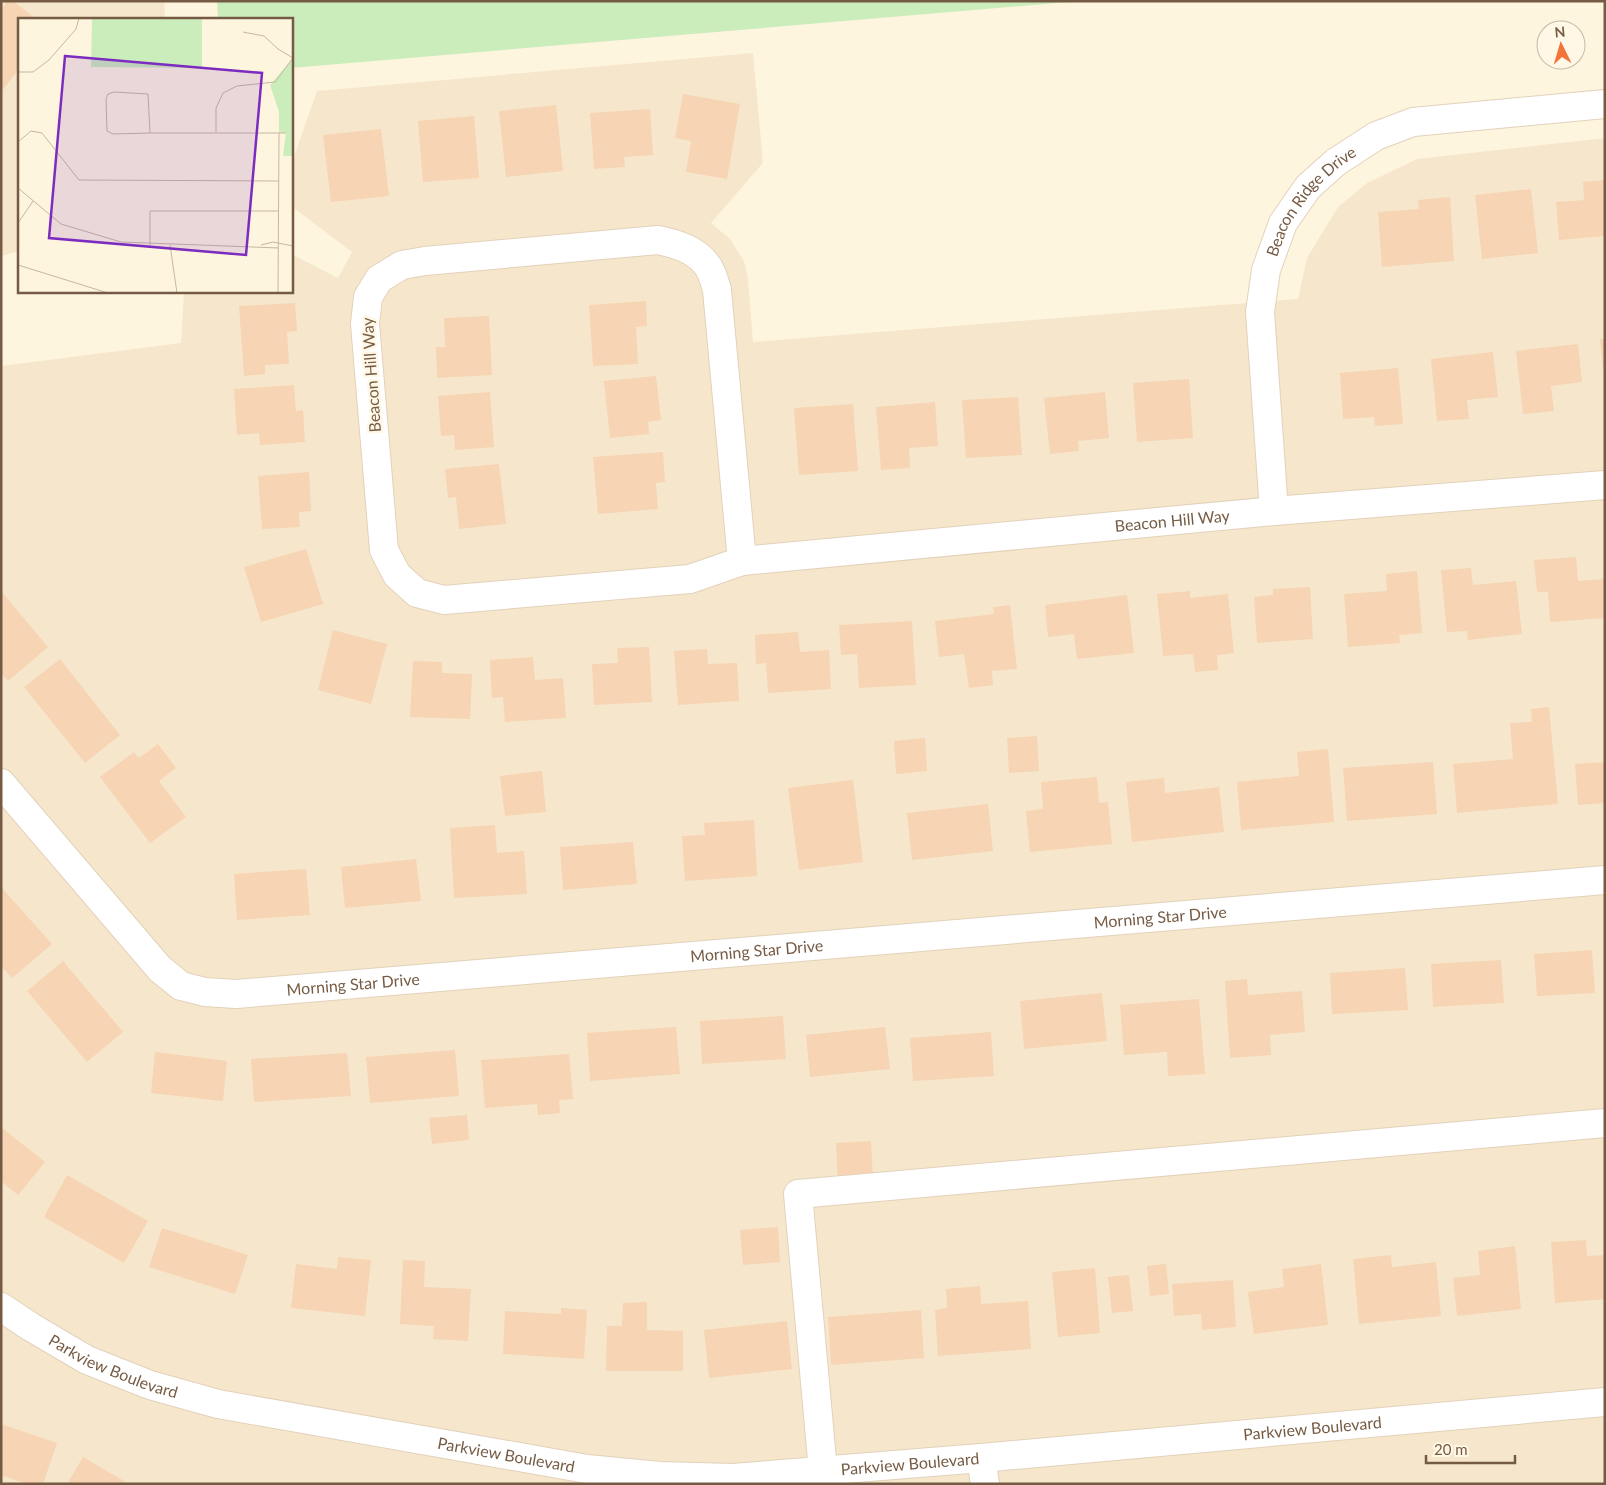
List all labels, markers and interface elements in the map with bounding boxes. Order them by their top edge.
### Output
inset map [18,18,292,292]
north arrow [1536,20,1586,70]
text: N [1554,23,1566,40]
street label: Beacon Ridge Drive [1262,142,1359,259]
street label: Beacon Hill Way [357,316,384,433]
street label: Beacon Hill Way [1114,505,1231,535]
street label: Morning Star Drive [1093,902,1228,932]
street label: Morning Star Drive [689,935,824,965]
street label: Morning Star Drive [286,969,420,999]
street label: Parkview Boulevard [46,1330,180,1401]
street label: Parkview Boulevard [1242,1412,1382,1443]
scale bar [1426,1432,1515,1464]
street label: Parkview Boulevard [436,1433,576,1476]
text: 20 m [1434,1440,1468,1458]
street label: Parkview Boulevard [840,1448,980,1478]

